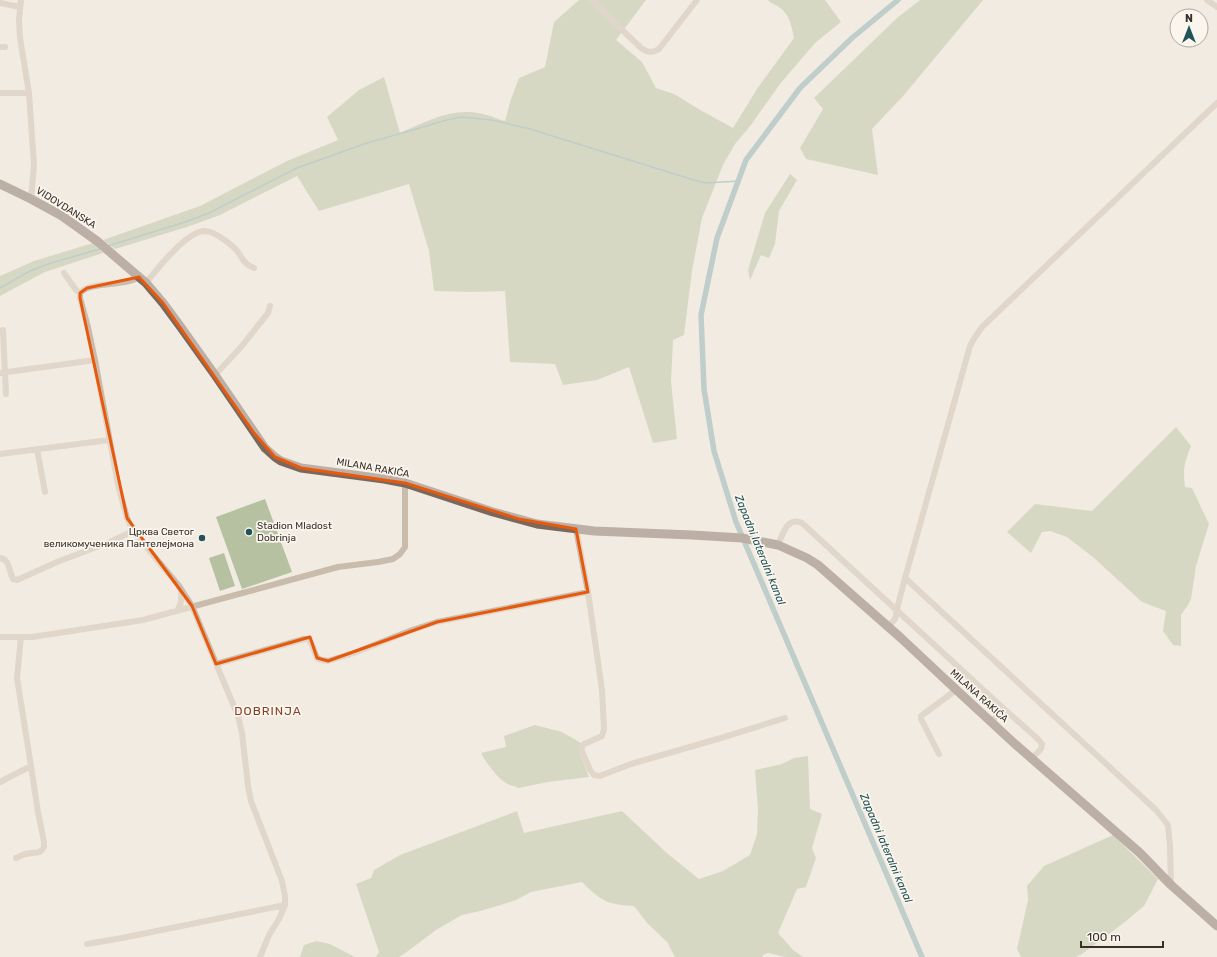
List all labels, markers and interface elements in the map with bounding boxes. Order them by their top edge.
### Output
north arrow [1169,8,1209,48]
text: N [1185,12,1193,25]
street label: VIDOVDANSKA [34,185,99,231]
street label: MILANA RAKIĆA [335,456,411,480]
water label: Zapadni lateralni kanal [732,492,788,607]
place label: Stadion Mladost Dobrinja [257,520,332,544]
place label: Црква Светог великомученика Пантелејмона [44,526,195,550]
marker: Stadion Mladost Dobrinja [244,527,254,537]
marker: Црква Светог великомученика Пантелејмона [197,533,207,543]
street label: MILANA RAKIĆA [947,667,1011,725]
district label: DOBRINJA [234,704,302,718]
water label: Zapadni lateralni kanal [857,790,915,905]
scale bar [1081,923,1163,949]
text: 100 m [1087,930,1121,944]

